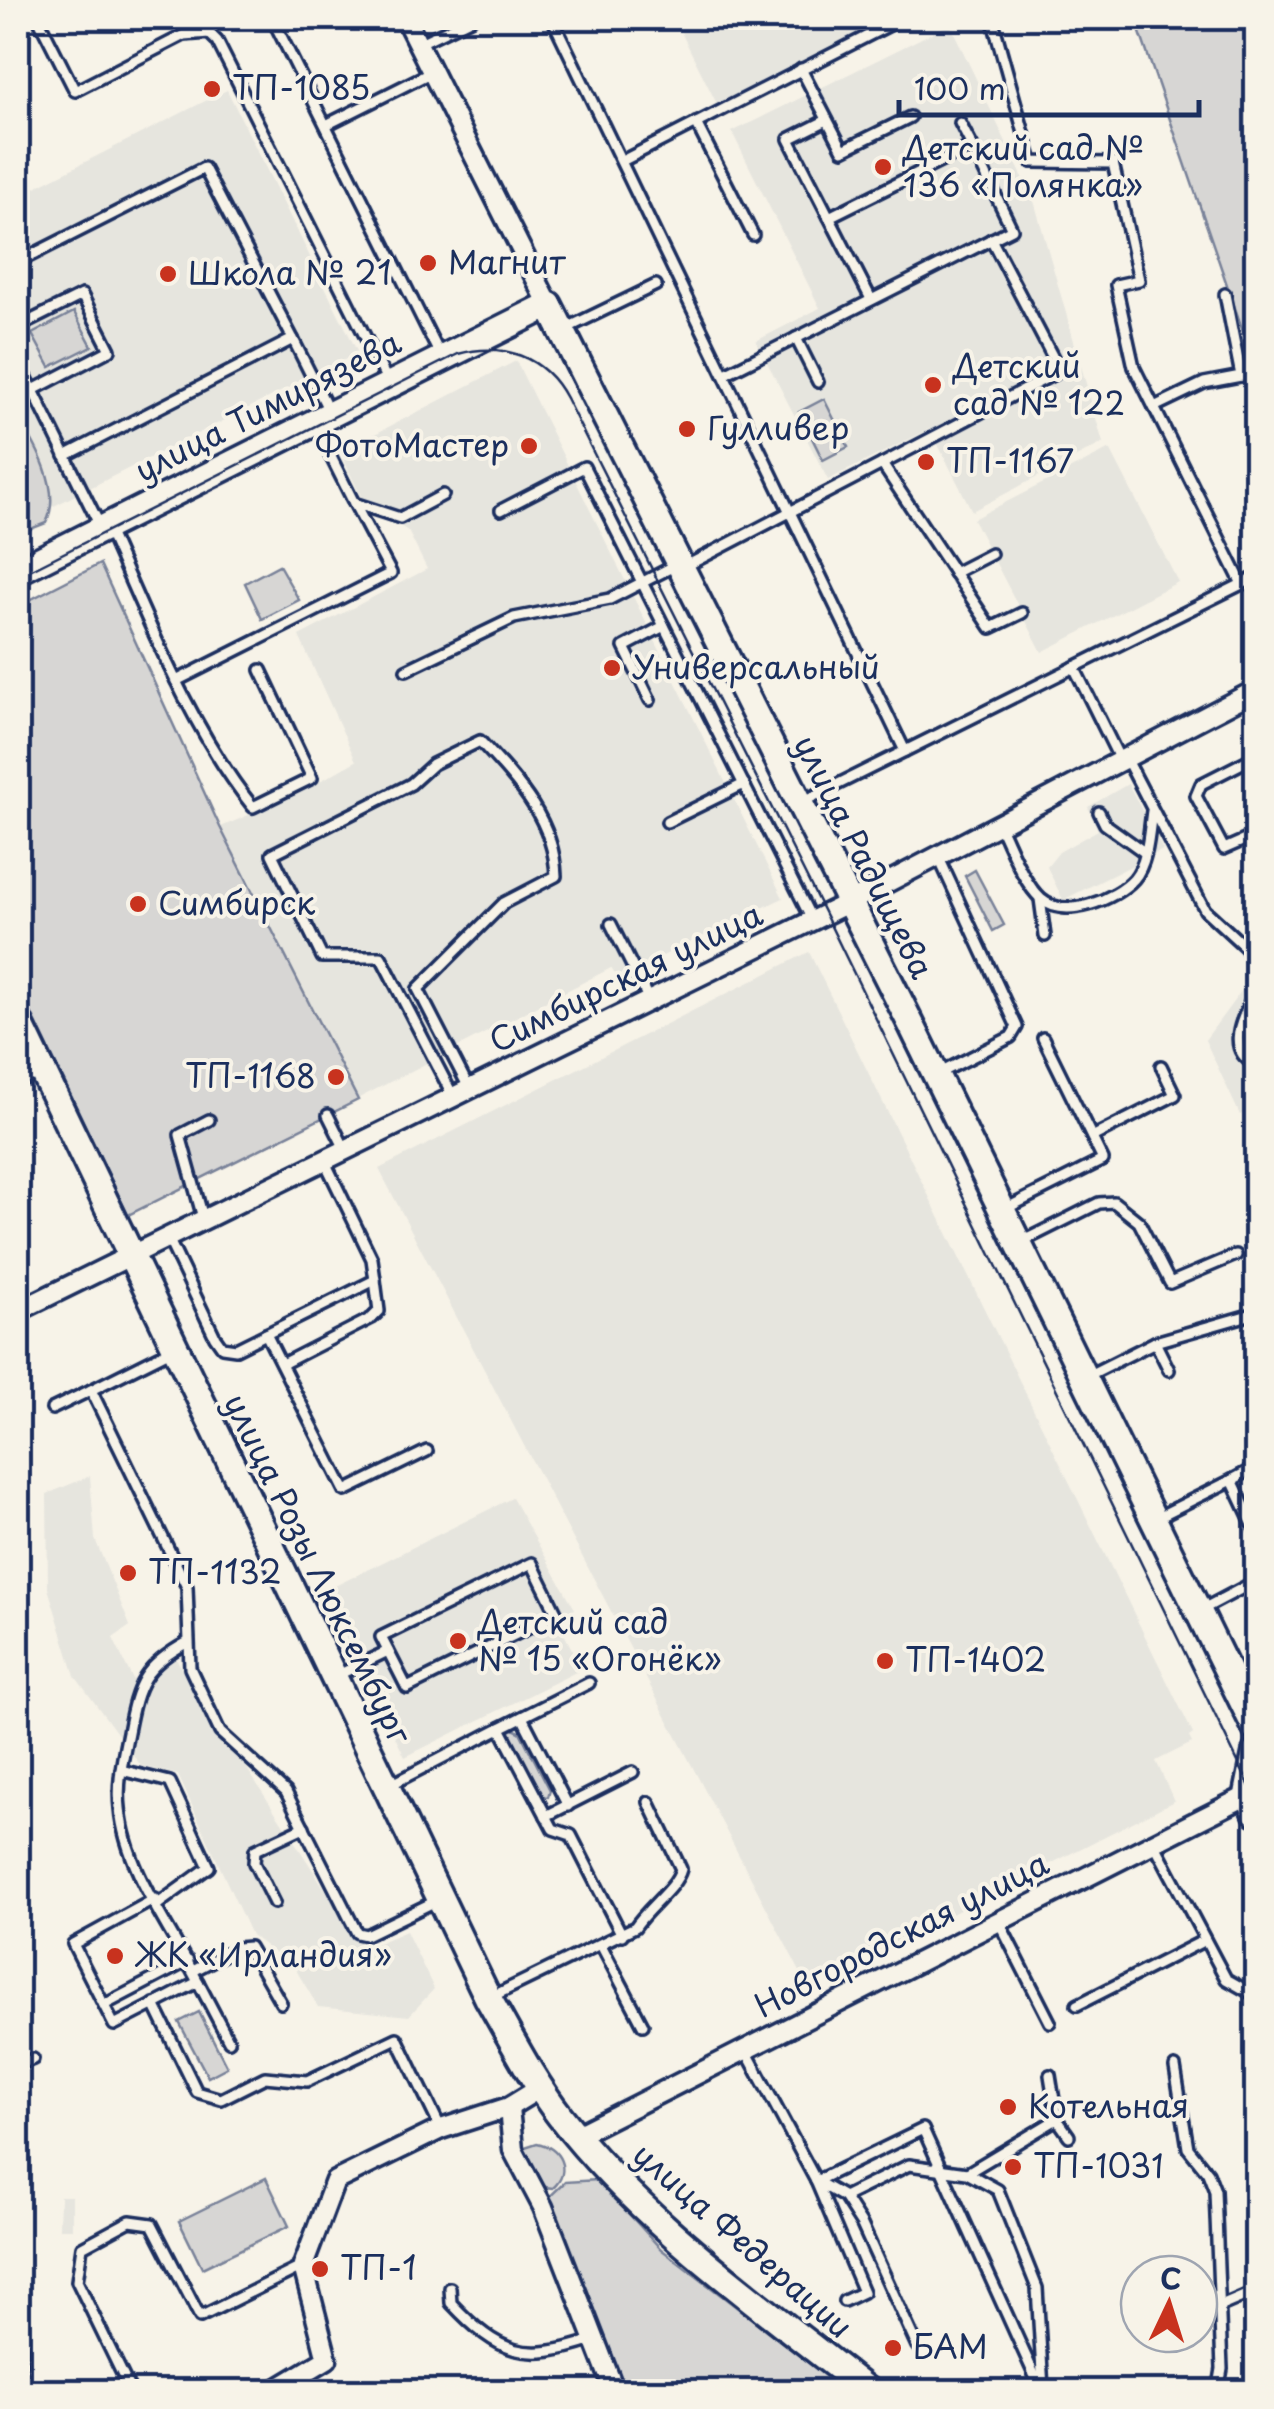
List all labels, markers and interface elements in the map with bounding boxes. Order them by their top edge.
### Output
scale bar [899,55,1199,117]
place label: ТП-1085 [232,63,370,111]
text: 100 m [914,65,1006,110]
marker: ТП-1085 [201,78,223,100]
place label: Детский сад № 136 «Полянка» [902,123,1144,208]
marker: Детский сад № 136 «Полянка» [872,156,894,178]
place label: Магнит [448,237,566,285]
place label: Школа № 21 [188,248,392,296]
marker: Магнит [417,252,439,274]
marker: Школа № 21 [157,263,179,285]
street label: улица Тимирязева [126,317,409,493]
place label: Детский сад № 122 [952,341,1125,426]
marker: Детский сад № 122 [922,374,944,396]
place label: Гулливер [707,403,849,451]
marker: Гулливер [676,418,698,440]
place label: ФотоМастер [315,420,509,468]
marker: ФотоМастер [518,435,540,457]
place label: ТП-1167 [946,436,1074,484]
marker: ТП-1167 [915,451,937,473]
place label: Универсальный [632,642,880,690]
marker: Универсальный [601,657,623,679]
street label: улица Радищева [783,726,947,986]
place label: Симбирск [158,878,315,926]
street label: Симбирская улица [480,889,770,1063]
marker: Симбирск [127,893,149,915]
place label: ТП-1168 [185,1051,316,1099]
marker: ТП-1168 [325,1066,347,1088]
street label: улица Розы Люксембург [213,1385,425,1752]
place label: ТП-1132 [148,1547,282,1595]
marker: ТП-1132 [117,1562,139,1584]
place label: Детский сад № 15 «Огонёк» [477,1597,722,1682]
marker: Детский сад № 15 «Огонёк» [447,1630,469,1652]
place label: ТП-1402 [905,1635,1046,1683]
marker: ТП-1402 [874,1650,896,1672]
street label: Новгородская улица [746,1838,1056,2028]
place label: ЖК «Ирландия» [134,1930,392,1978]
marker: ЖК «Ирландия» [104,1945,126,1967]
place label: Котельная [1028,2081,1189,2129]
marker: Котельная [997,2096,1019,2118]
street label: улица Федерации [623,2130,864,2349]
place label: ТП-1031 [1033,2141,1164,2189]
marker: ТП-1031 [1002,2156,1024,2178]
place label: ТП-1 [340,2243,417,2291]
north arrow [1119,2254,1219,2354]
text: С [1159,2255,1183,2300]
marker: ТП-1 [309,2258,331,2280]
place label: БАМ [913,2322,988,2370]
marker: БАМ [882,2337,904,2359]

